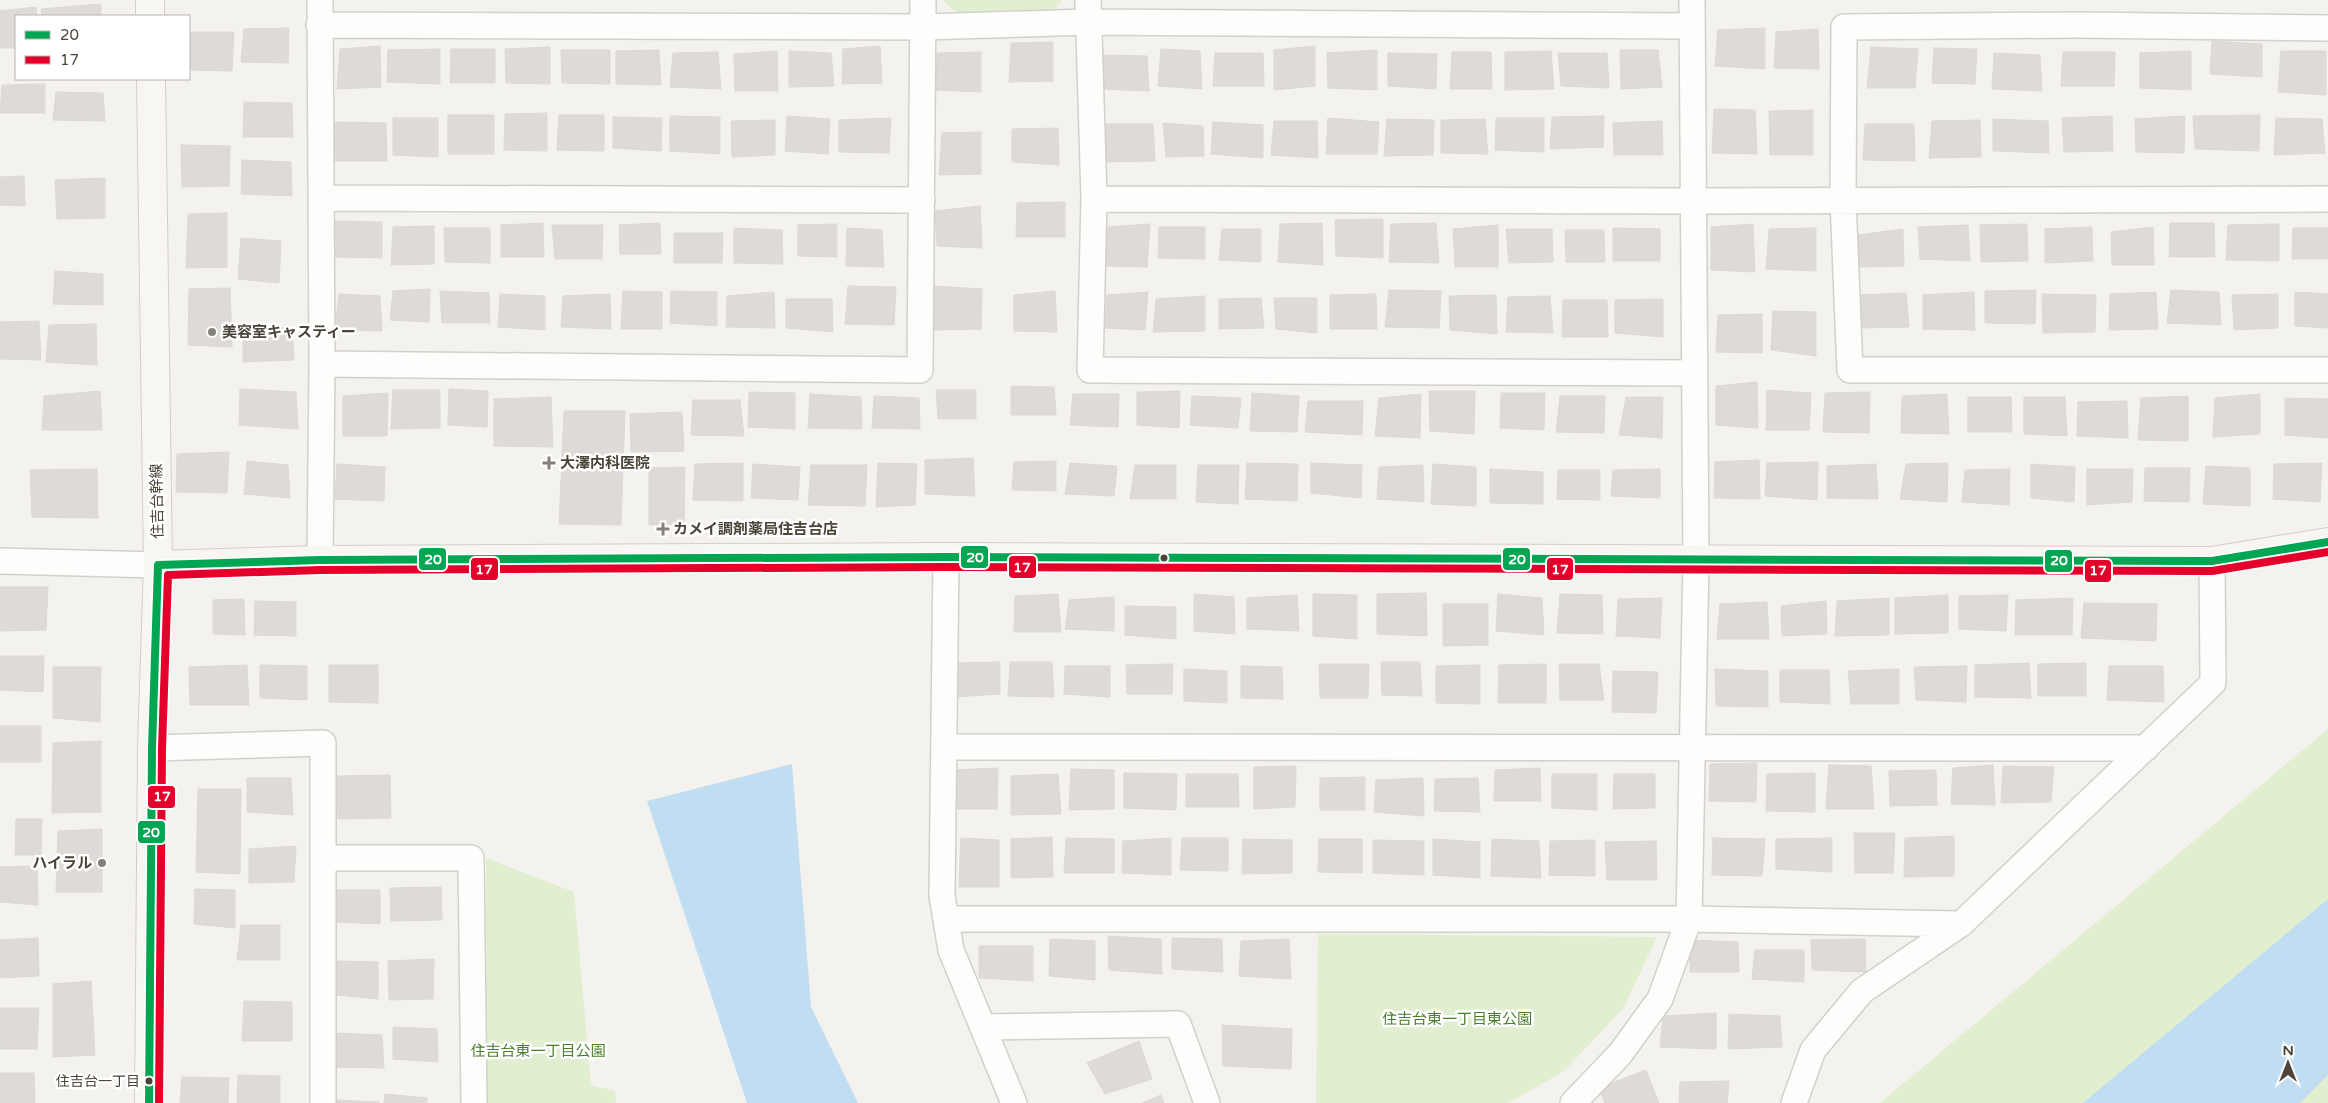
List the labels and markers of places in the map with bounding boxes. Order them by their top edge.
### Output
place label: 美容室キャスティー [222,323,356,341]
marker: 美容室キャスティー [206,326,218,338]
place label: 大澤内科医院 [560,454,650,472]
marker: 大澤内科医院 [542,456,556,470]
place label: カメイ調剤薬局住吉台店 [673,520,838,538]
marker: カメイ調剤薬局住吉台店 [657,523,669,535]
unlabelled marker [1159,553,1169,563]
place label: ハイラル [32,854,92,872]
marker: ハイラル [96,857,108,869]
place label: 住吉台一丁目 [56,1073,140,1090]
marker: 住吉台一丁目 [144,1076,154,1086]

